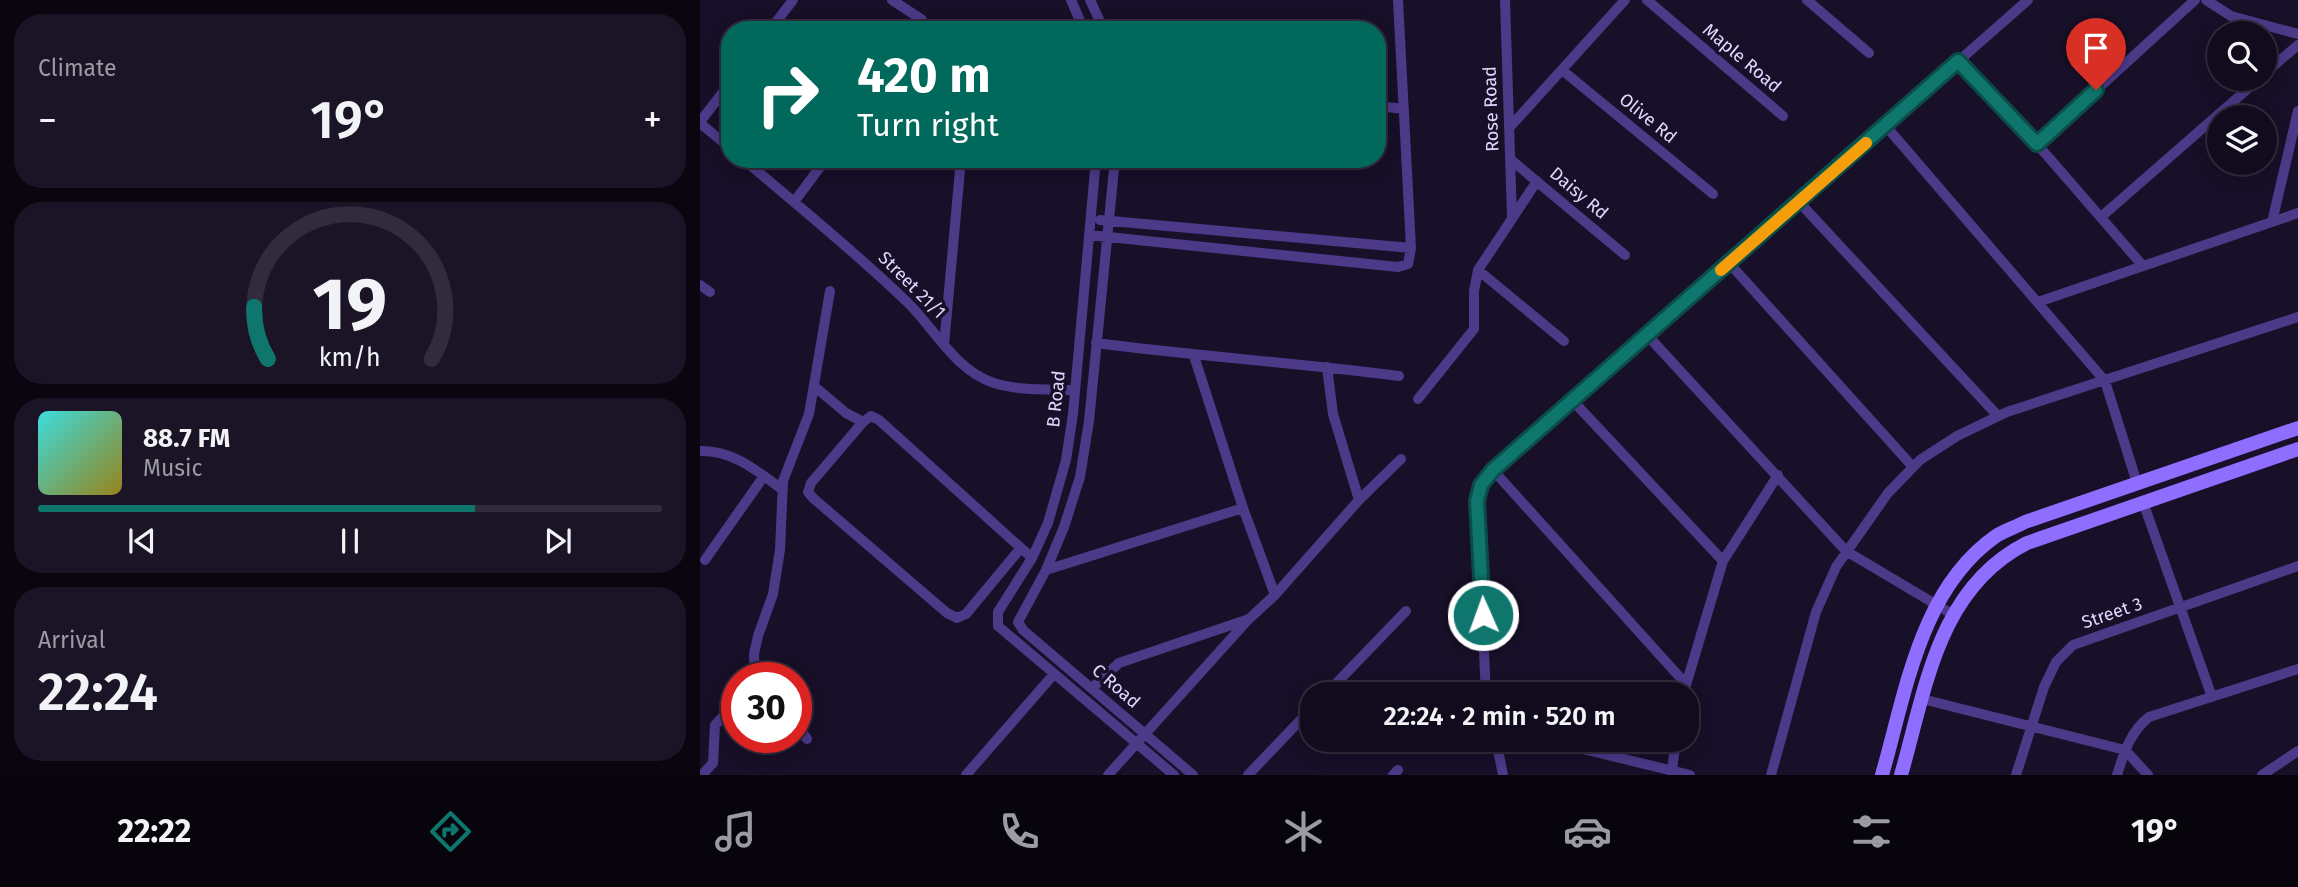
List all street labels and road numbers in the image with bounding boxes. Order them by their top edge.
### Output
street label: Maple Road [1698,19,1786,97]
street label: Rose Road [1479,66,1503,152]
street label: Olive Rd [1615,88,1681,148]
street label: Daisy Rd [1545,162,1613,224]
street label: Street 21/1 [874,247,950,323]
street label: B Road [1042,369,1070,429]
street label: Street 3 [2079,592,2145,634]
street label: C Road [1088,659,1144,713]

